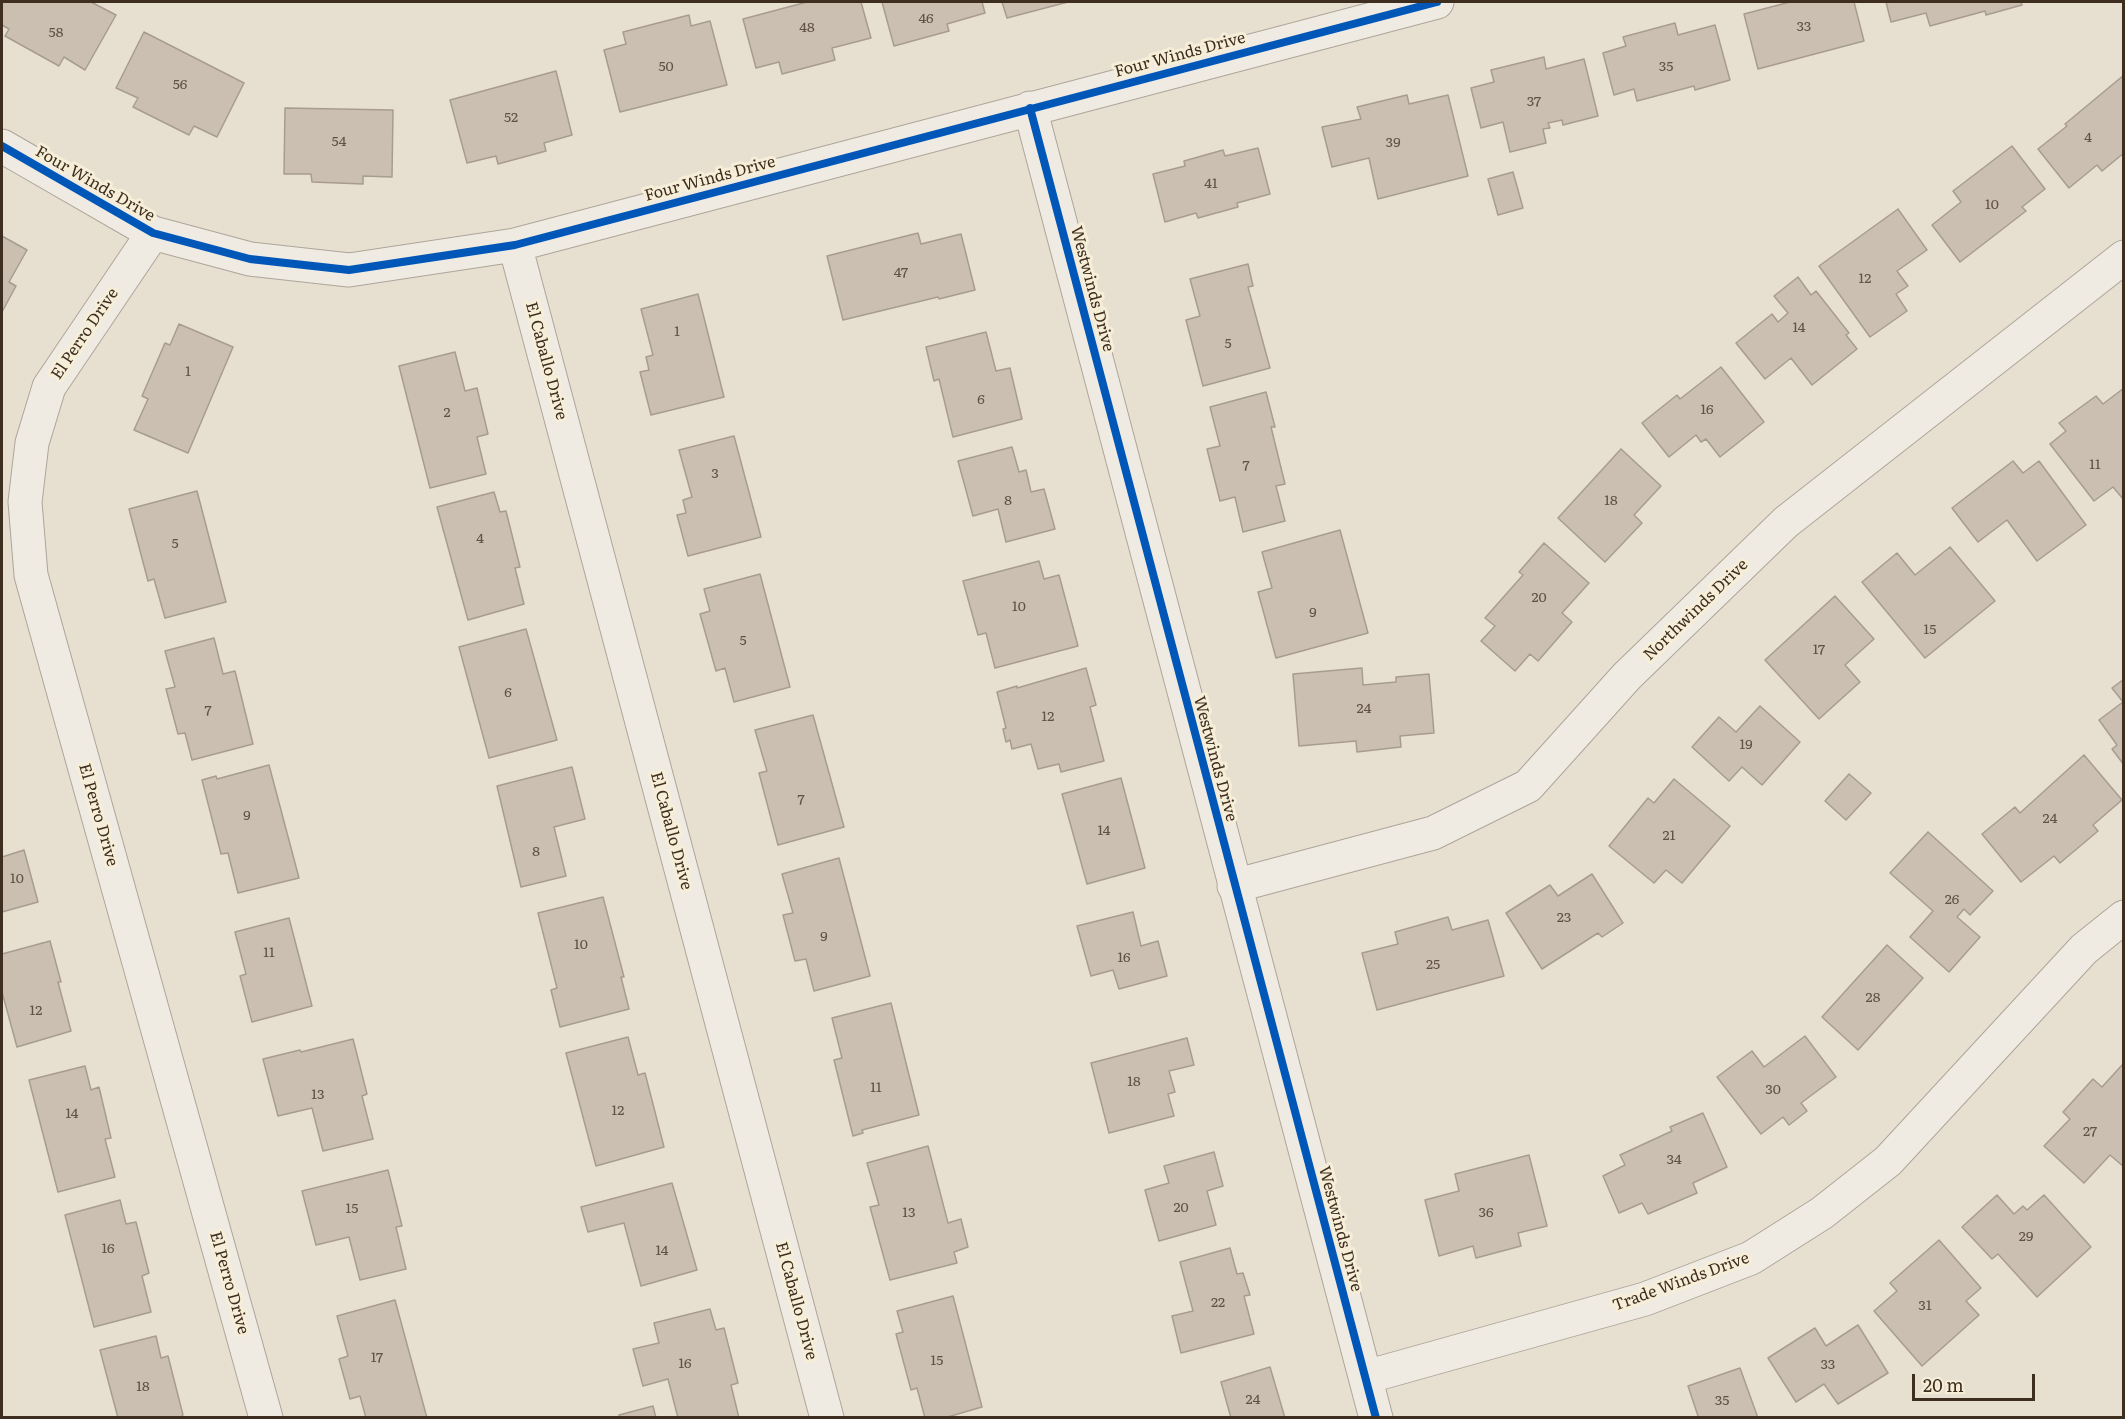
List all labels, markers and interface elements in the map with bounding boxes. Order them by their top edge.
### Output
house number: 46 [918,11,934,27]
house number: 33 [1797,19,1811,35]
house number: 48 [799,20,815,36]
house number: 58 [49,25,63,41]
street label: Four Winds Drive [1112,28,1248,82]
house number: 50 [658,59,674,75]
house number: 35 [1659,59,1673,75]
house number: 56 [173,77,187,93]
house number: 37 [1527,94,1541,110]
house number: 52 [504,110,518,126]
house number: 4 [2084,130,2092,146]
house number: 54 [332,134,346,150]
house number: 39 [1386,135,1400,151]
street label: Four Winds Drive [32,142,158,226]
street label: Four Winds Drive [642,152,778,206]
house number: 41 [1204,176,1218,192]
house number: 10 [1985,197,1999,213]
street label: Westwinds Drive [1066,224,1118,354]
house number: 47 [894,265,908,281]
house number: 12 [1859,271,1871,287]
street label: El Perro Drive [47,285,123,383]
street label: El Caballo Drive [521,300,571,422]
house number: 14 [1793,320,1805,336]
house number: 1 [674,324,680,340]
house number: 5 [1224,336,1232,352]
house number: 1 [185,364,191,380]
house number: 6 [977,392,985,408]
house number: 16 [1700,402,1714,418]
house number: 2 [443,405,451,421]
house number: 11 [2089,457,2101,473]
house number: 7 [1242,458,1250,474]
house number: 3 [711,466,719,482]
house number: 8 [1004,493,1012,509]
house number: 18 [1604,493,1618,509]
house number: 4 [476,531,484,547]
house number: 5 [171,536,179,552]
street label: Northwinds Drive [1640,555,1752,665]
house number: 20 [1531,590,1547,606]
house number: 10 [1012,599,1026,615]
house number: 9 [1309,605,1317,621]
house number: 15 [1924,622,1936,638]
house number: 5 [739,633,747,649]
house number: 17 [1813,642,1825,658]
house number: 6 [504,685,512,701]
street label: Westwinds Drive [1189,694,1241,824]
house number: 24 [1357,701,1371,717]
house number: 7 [204,703,212,719]
house number: 12 [1042,709,1054,725]
house number: 19 [1739,737,1753,753]
street label: El Perro Drive [74,761,122,869]
street label: El Caballo Drive [646,770,696,892]
house number: 7 [797,792,805,808]
house number: 9 [243,808,251,824]
house number: 24 [2043,811,2057,827]
house number: 14 [1098,823,1110,839]
house number: 21 [1663,828,1675,844]
house number: 8 [532,844,540,860]
house number: 10 [10,871,24,887]
house number: 26 [1945,892,1959,908]
house number: 23 [1557,910,1571,926]
house number: 9 [820,929,828,945]
house number: 10 [574,937,588,953]
house number: 11 [263,945,275,961]
house number: 16 [1117,950,1131,966]
house number: 25 [1426,957,1440,973]
house number: 28 [1866,990,1880,1006]
house number: 12 [30,1003,42,1019]
house number: 18 [1127,1074,1141,1090]
house number: 11 [870,1080,882,1096]
house number: 30 [1765,1082,1781,1098]
house number: 13 [311,1087,325,1103]
house number: 12 [612,1103,624,1119]
house number: 14 [66,1106,78,1122]
house number: 27 [2083,1124,2097,1140]
house number: 34 [1666,1152,1682,1168]
street label: Westwinds Drive [1314,1164,1366,1294]
house number: 20 [1173,1200,1189,1216]
house number: 15 [346,1201,358,1217]
house number: 13 [902,1205,916,1221]
house number: 36 [1478,1205,1494,1221]
street label: El Perro Drive [205,1229,253,1337]
house number: 29 [2019,1229,2033,1245]
street label: El Caballo Drive [771,1240,821,1362]
house number: 16 [101,1241,115,1257]
house number: 14 [656,1243,668,1259]
street label: Trade Winds Drive [1610,1248,1752,1316]
house number: 22 [1211,1295,1225,1311]
house number: 31 [1918,1298,1932,1314]
house number: 17 [371,1350,383,1366]
house number: 15 [931,1353,943,1369]
house number: 16 [678,1356,692,1372]
house number: 33 [1821,1357,1835,1373]
scale bar [1915,1362,2038,1400]
text: 20 m [1923,1371,1964,1398]
house number: 18 [136,1379,150,1395]
house number: 24 [1246,1392,1260,1408]
house number: 35 [1715,1393,1729,1409]

